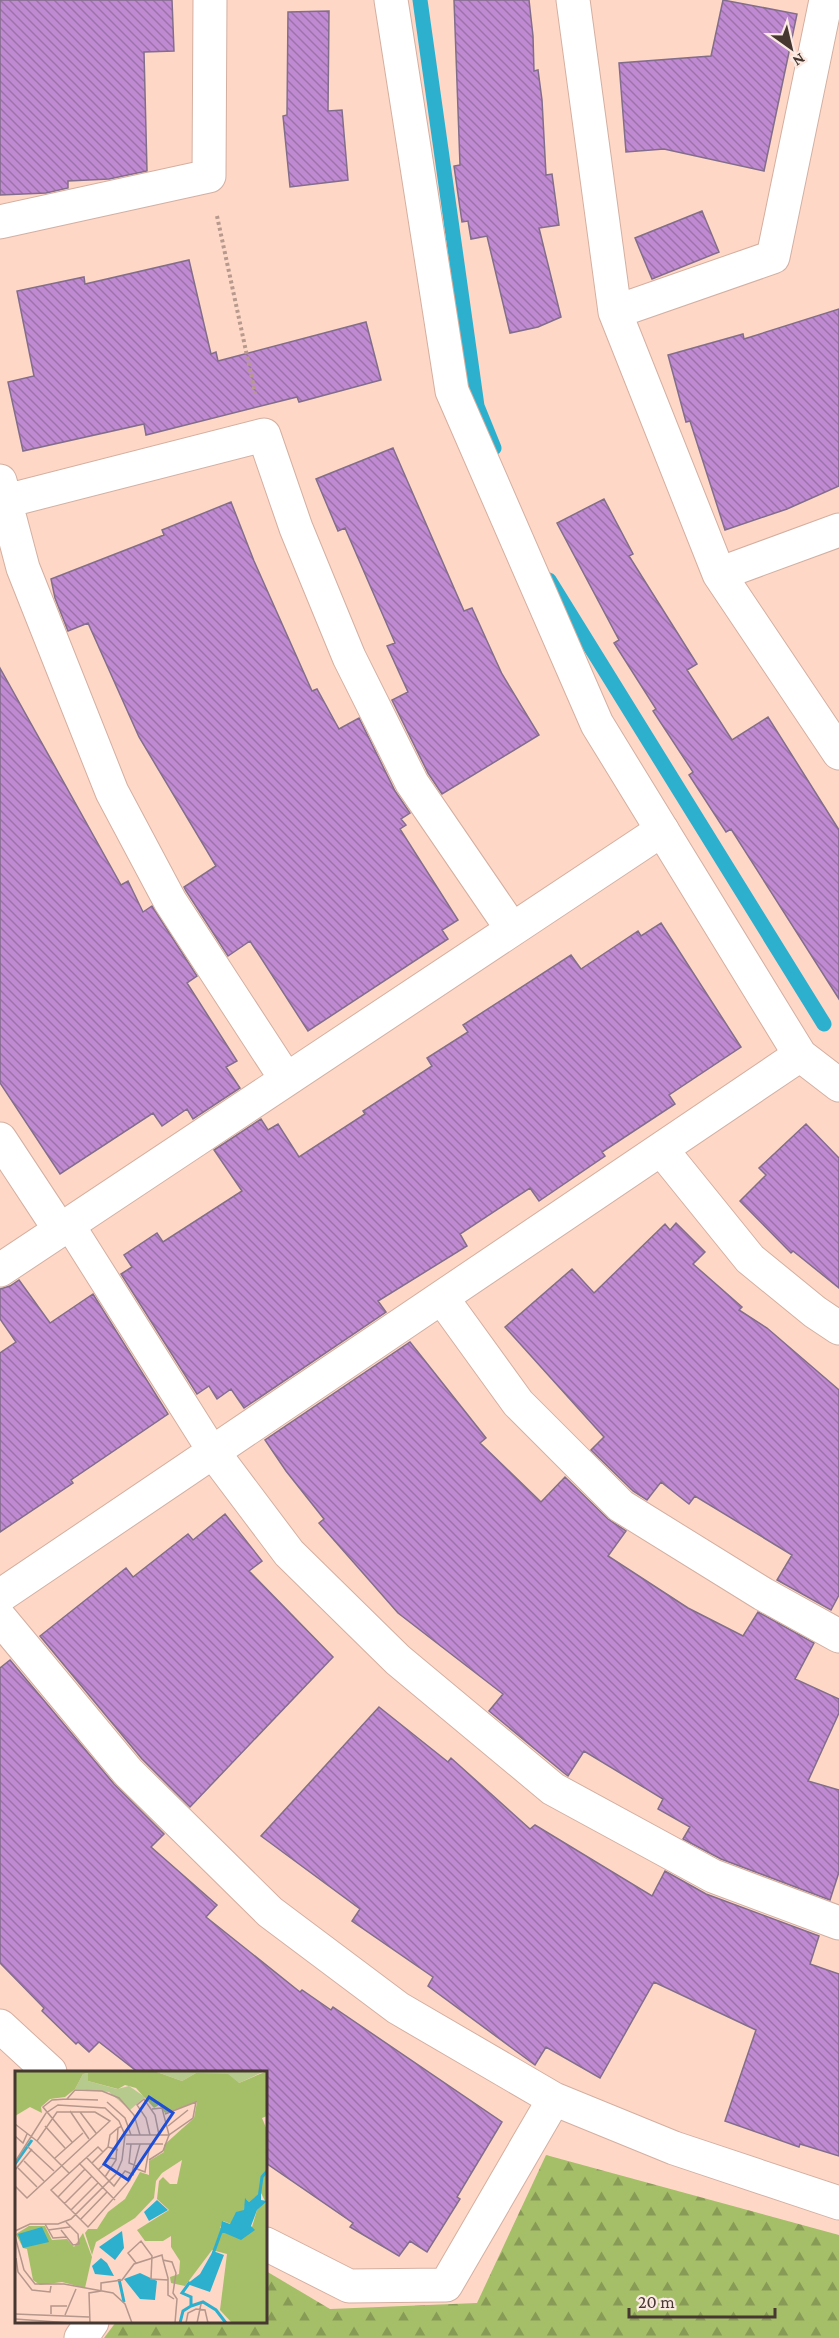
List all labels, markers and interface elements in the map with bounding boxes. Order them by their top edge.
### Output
north arrow [761,18,821,78]
text: N [790,50,808,70]
inset map [15,2071,267,2323]
scale bar [629,2281,774,2319]
text: 20 m [638,2292,675,2312]

